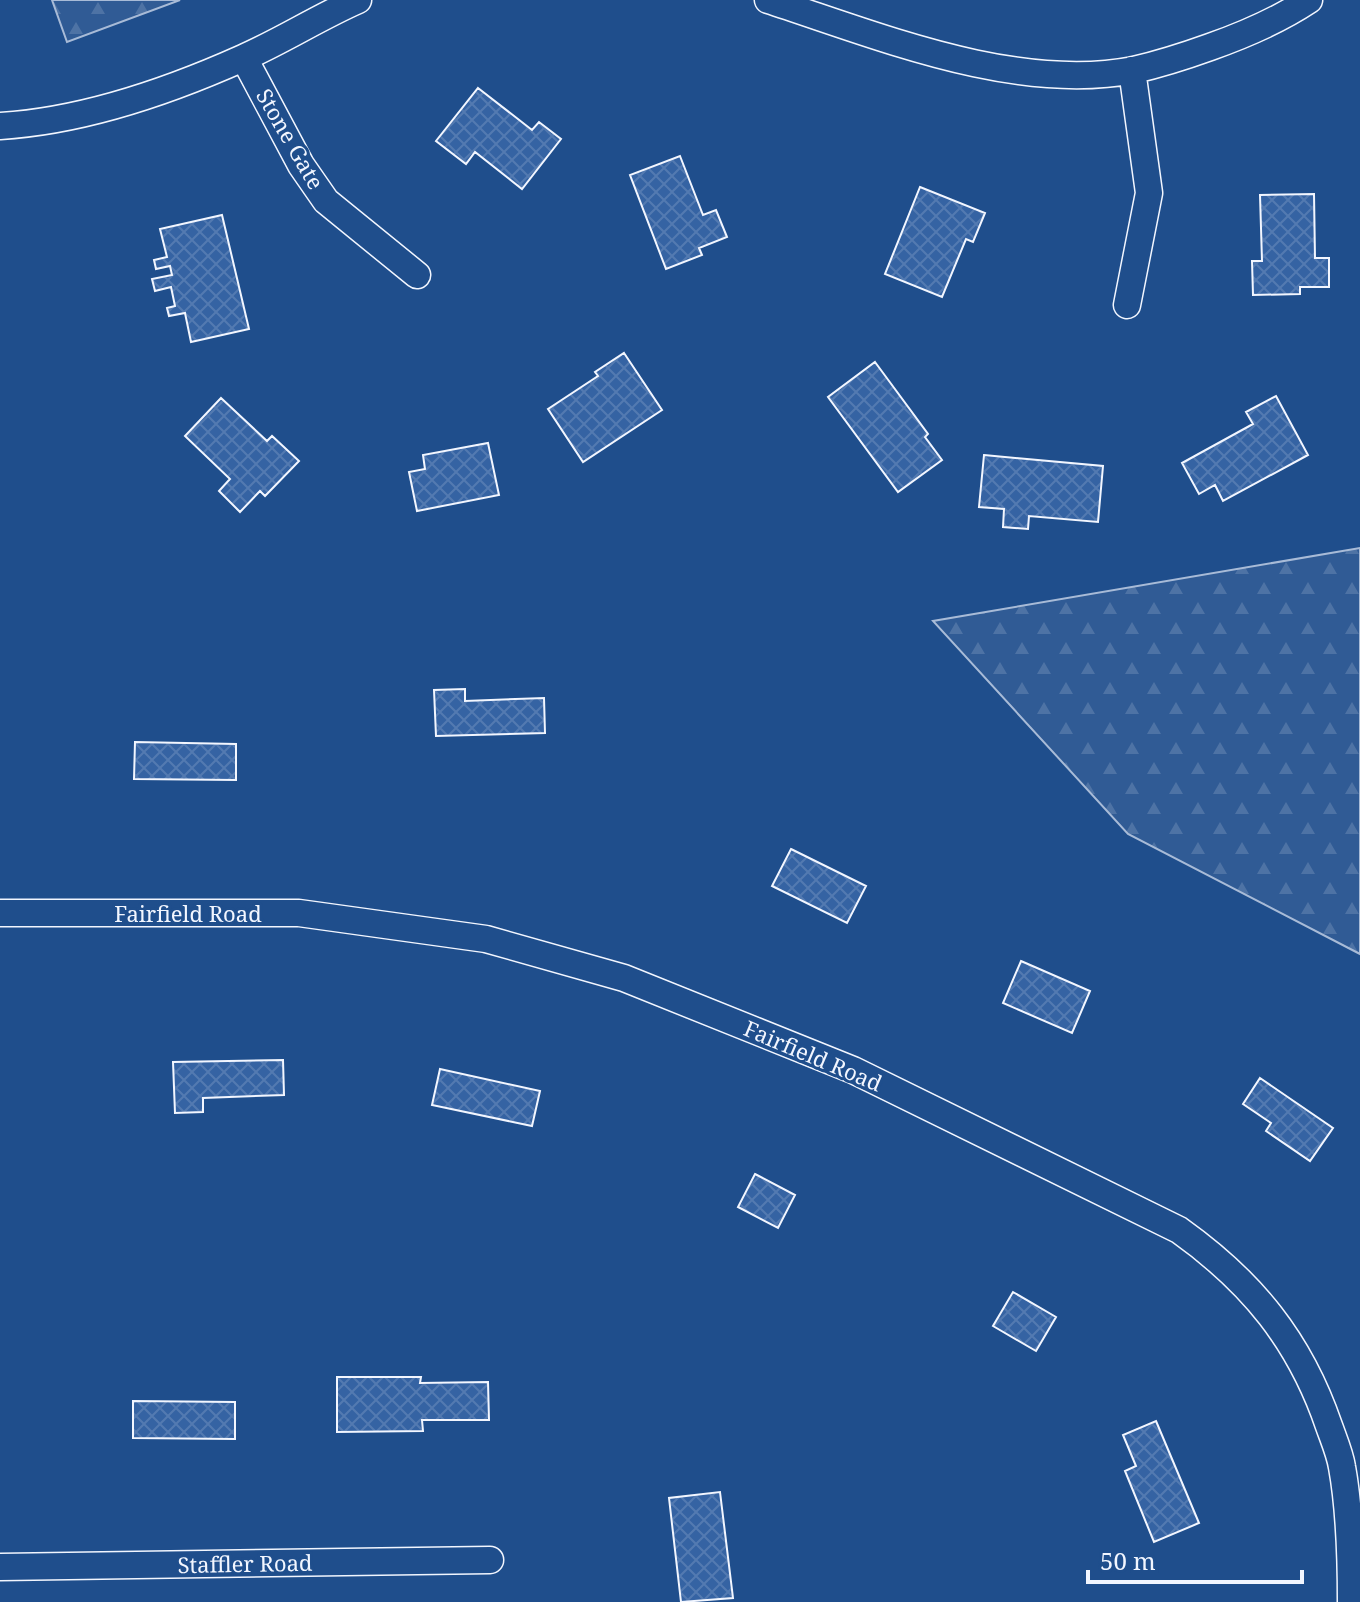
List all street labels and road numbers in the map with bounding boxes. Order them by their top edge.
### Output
street label: Stone Gate [250,83,332,194]
street label: Fairfield Road [114,898,262,928]
street label: Fairfield Road [740,1012,888,1098]
street label: Staffler Road [177,1547,313,1579]

